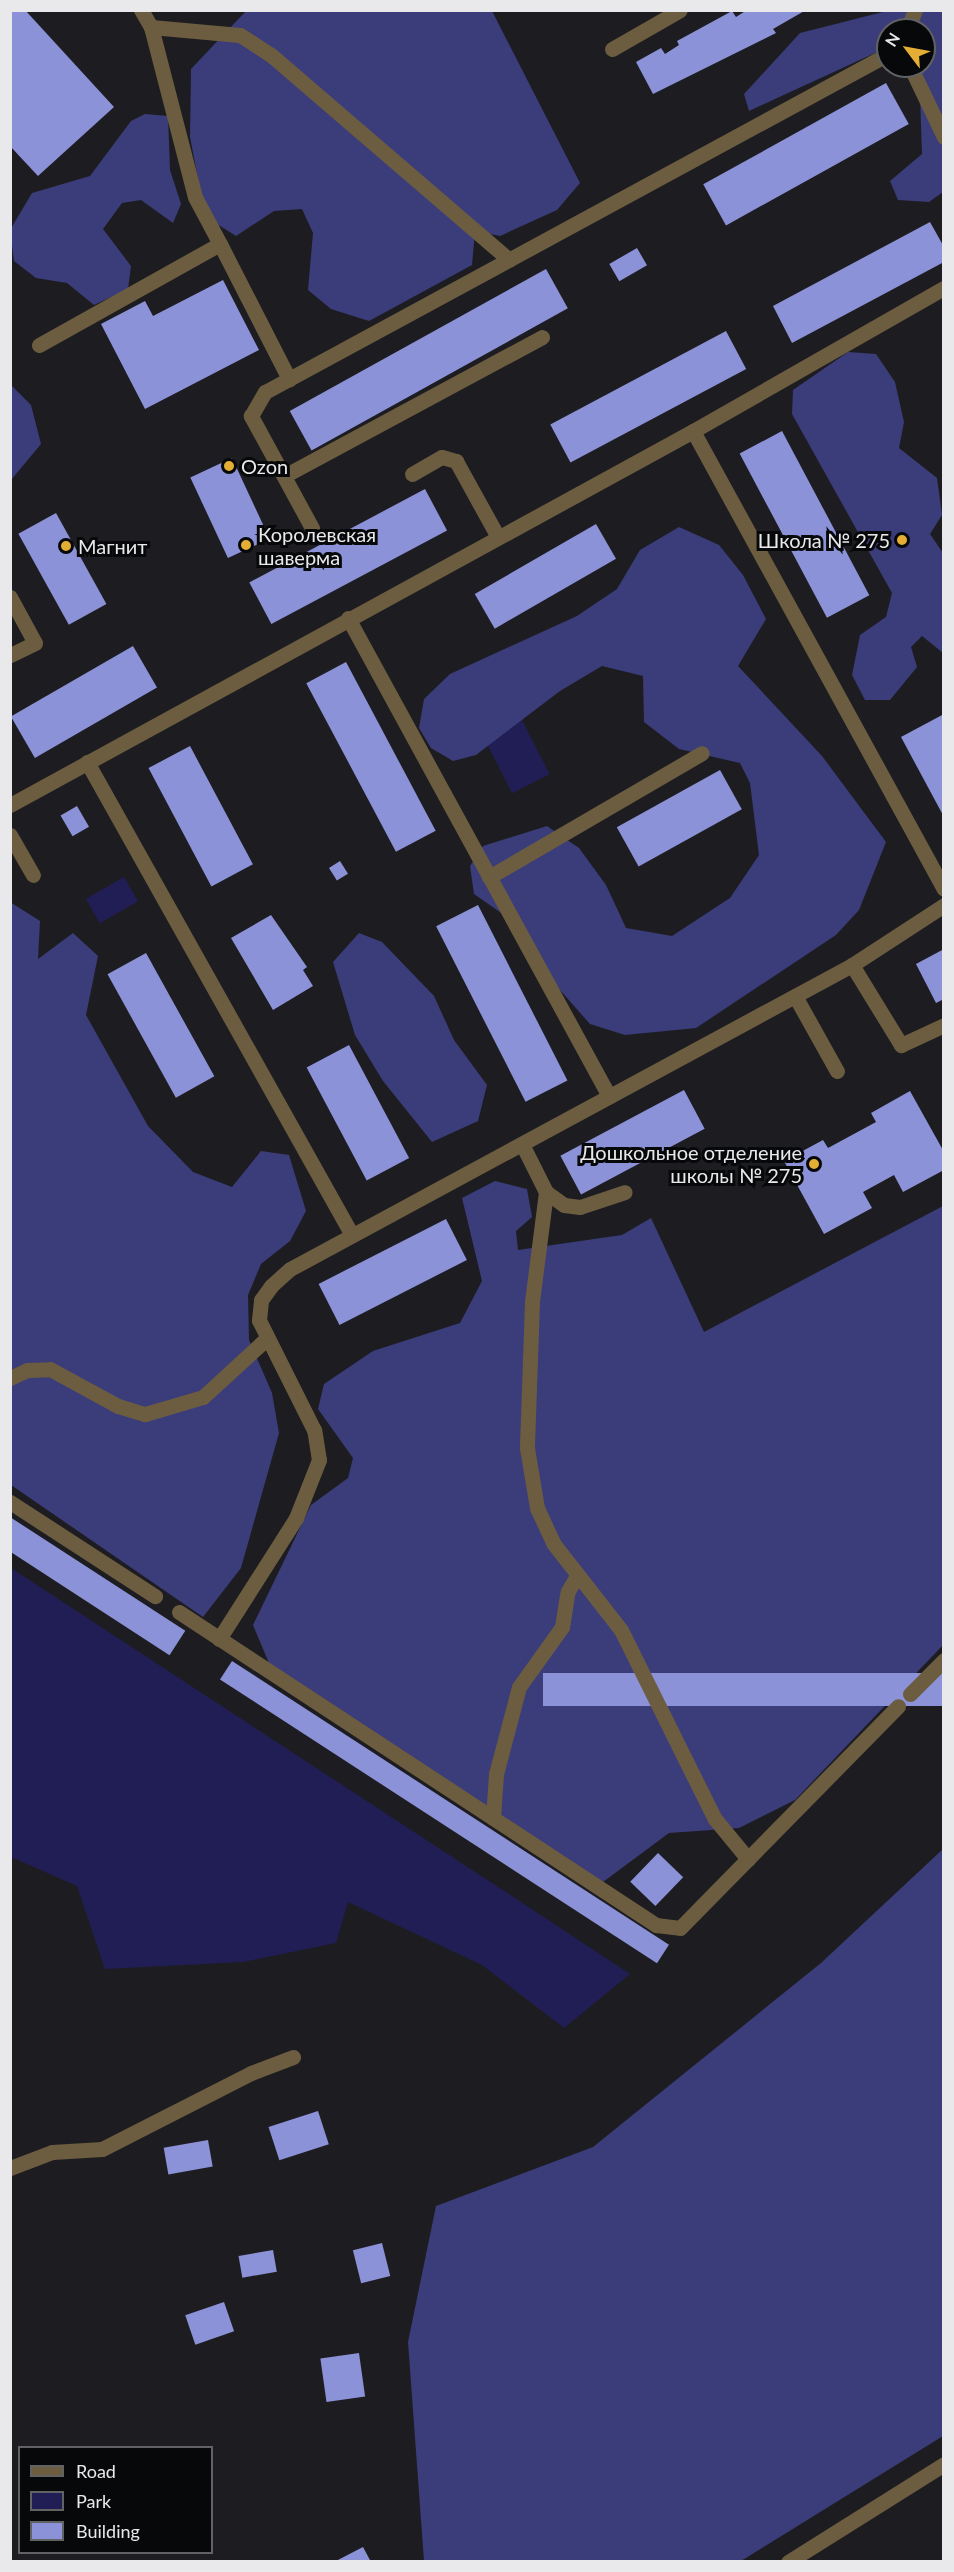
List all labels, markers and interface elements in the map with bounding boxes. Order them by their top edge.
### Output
north arrow [876,18,936,78]
text: N [881,29,903,50]
place label: Ozon [241,454,288,478]
marker: Ozon [222,459,236,473]
place label: Королевская шаверма [258,522,376,569]
place label: Школа № 275 [758,528,890,552]
marker: Школа № 275 [895,533,909,547]
place label: Магнит [78,534,147,558]
marker: Королевская шаверма [239,538,253,552]
marker: Магнит [59,539,73,553]
place label: Дошкольное отделение школы № 275 [580,1140,802,1187]
marker: Дошкольное отделение школы № 275 [807,1157,821,1171]
legend [18,2446,213,2554]
text: Road [76,2460,116,2482]
text: Park [76,2490,111,2512]
text: Building [76,2520,140,2542]

